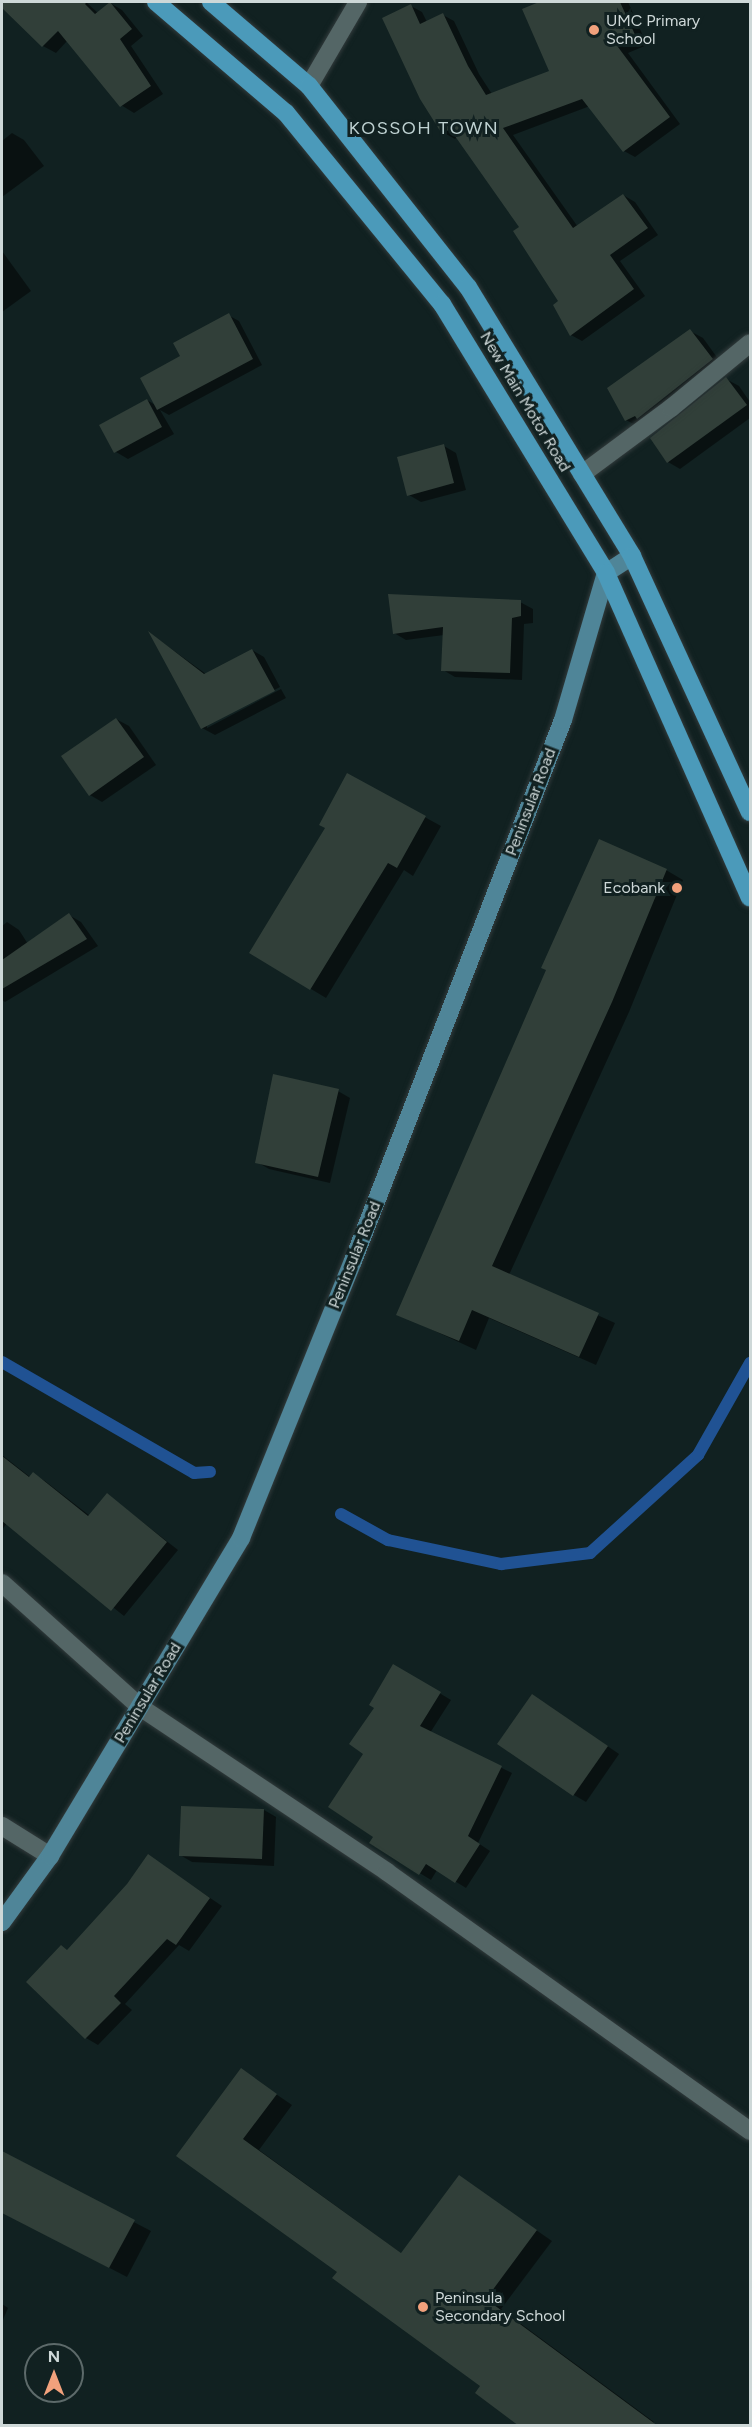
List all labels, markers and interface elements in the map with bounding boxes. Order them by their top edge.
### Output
place label: UMC Primary School [606,11,700,49]
marker: UMC Primary School [587,23,601,37]
district label: KOSSOH TOWN [349,117,499,139]
street label: New Main Motor Road [476,328,574,476]
street label: Peninsular Road [502,746,560,858]
place label: Ecobank [603,878,665,898]
marker: Ecobank [670,881,684,895]
street label: Peninsular Road [325,1199,385,1311]
street label: Peninsular Road [111,1639,185,1747]
place label: Peninsula Secondary School [435,2288,565,2326]
marker: Peninsula Secondary School [416,2300,430,2314]
north arrow [24,2343,84,2403]
text: N [48,2347,60,2366]

